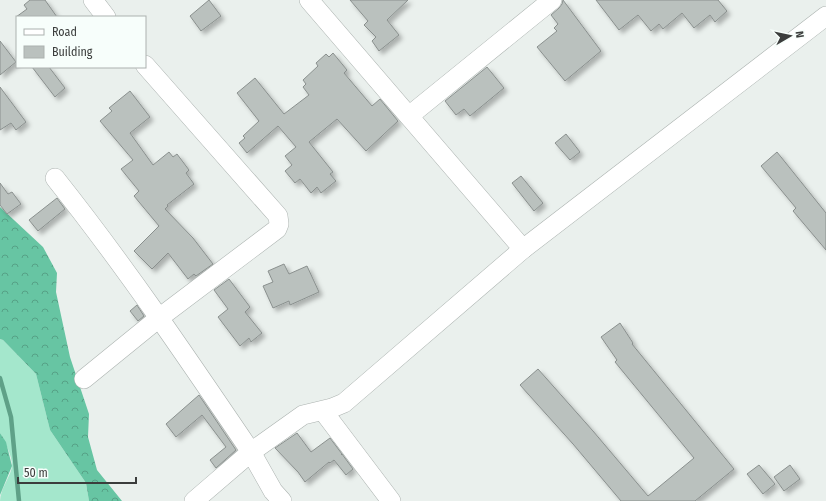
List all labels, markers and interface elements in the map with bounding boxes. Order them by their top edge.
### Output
legend [16,16,146,68]
north arrow [770,16,810,56]
text: Road [52,25,77,39]
text: N [792,30,806,39]
text: Building [52,45,93,59]
scale bar [18,459,136,485]
text: 50 m [24,466,48,480]

